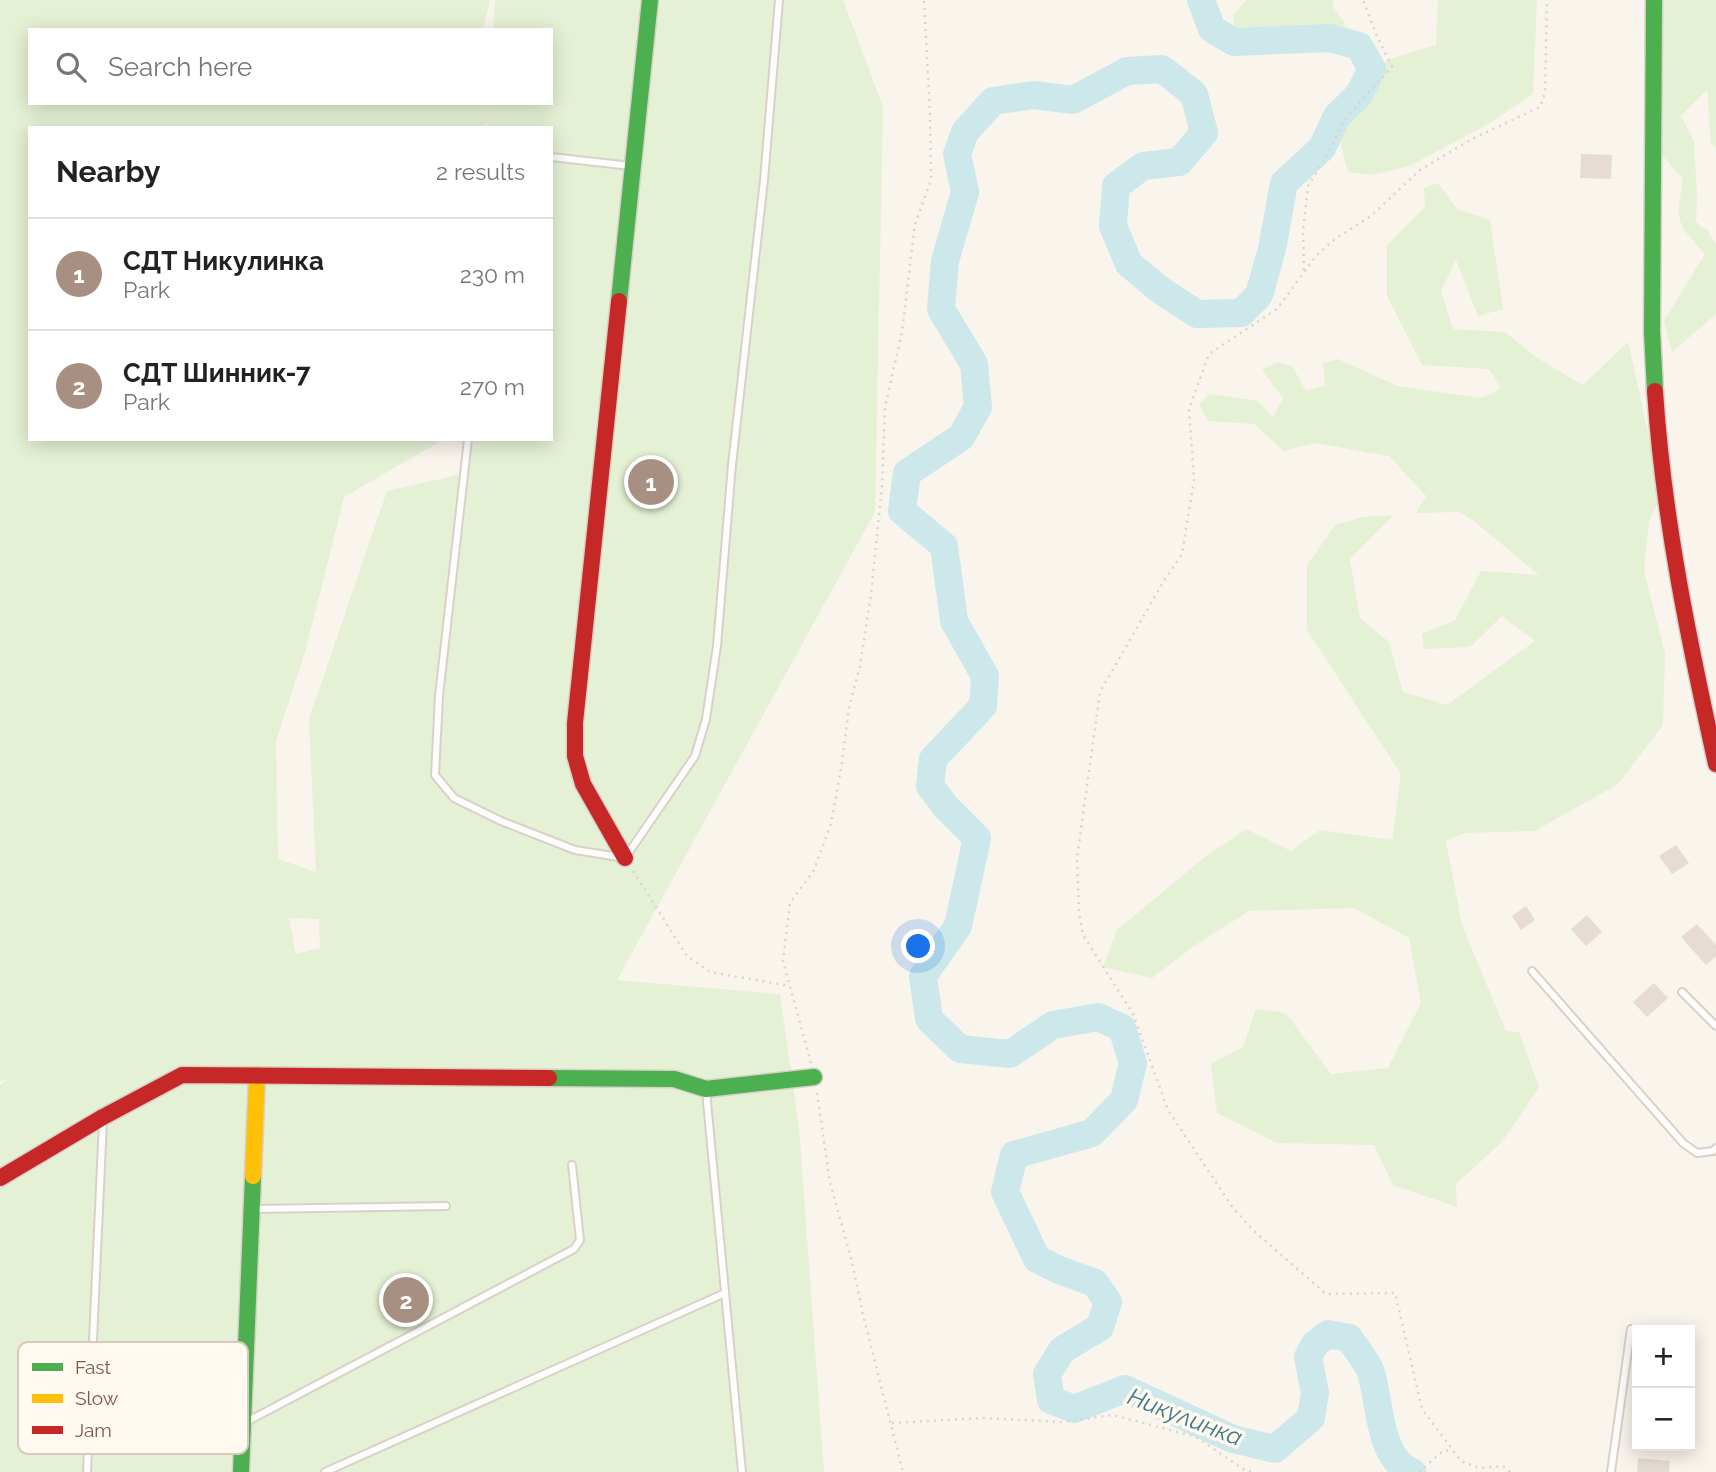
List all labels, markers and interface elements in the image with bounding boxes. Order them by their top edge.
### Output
search box [28,28,553,105]
icon: search [52,48,90,86]
text: Search here [108,52,252,82]
text: Nearby [56,154,160,189]
text: 2 results [436,158,525,185]
text: СДТ Никулинка [123,246,324,276]
text: 1 [73,261,85,288]
text: 230 m [460,261,525,288]
text: Park [123,276,170,303]
text: СДТ Шинник-7 [123,358,311,388]
text: 2 [73,373,85,400]
text: 270 m [460,373,525,400]
text: Park [123,388,170,415]
pin: 1 [628,456,674,508]
your location [901,929,935,963]
pin: 2 [383,1274,429,1326]
map controls [1632,1325,1695,1451]
button: + [1632,1325,1695,1388]
legend [18,1342,248,1454]
text: Fast [75,1356,111,1378]
water label: Никулинка [1124,1381,1247,1452]
text: Slow [75,1387,119,1409]
button: − [1632,1388,1695,1451]
text: Jam [75,1419,112,1441]

